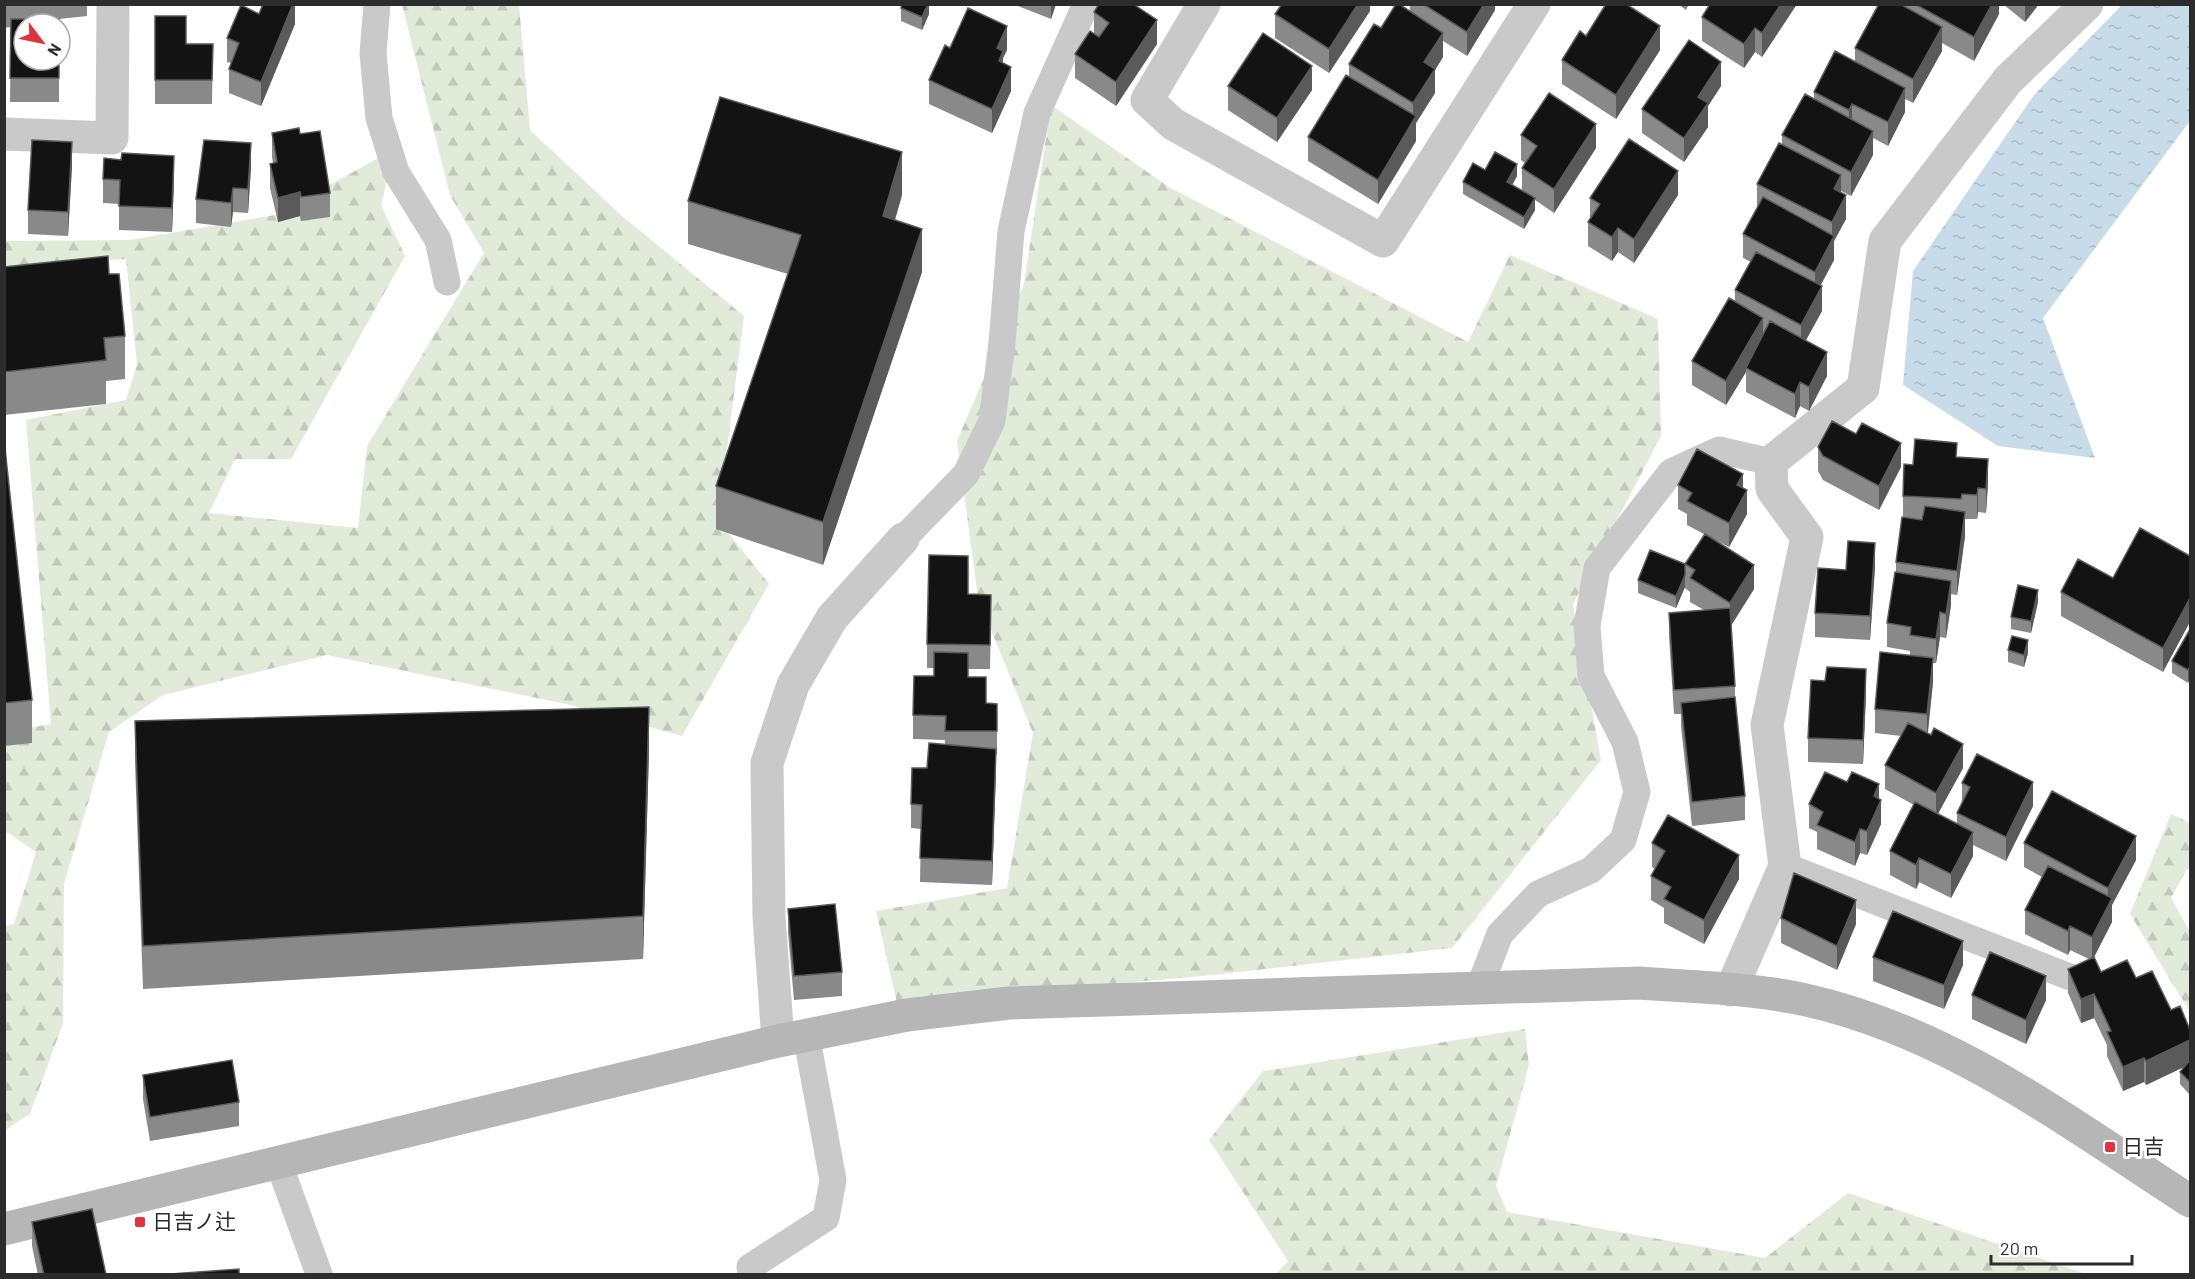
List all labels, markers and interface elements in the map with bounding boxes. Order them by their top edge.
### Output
north arrow [12,12,72,72]
text: N [44,41,66,60]
place label: 日吉 [2122,1133,2164,1158]
marker: 日吉 [2103,1140,2117,1154]
place label: 日吉ノ辻 [152,1208,236,1233]
marker: 日吉ノ辻 [133,1215,147,1229]
scale bar [1991,1228,2132,1266]
text: 20 m [2000,1237,2038,1259]

